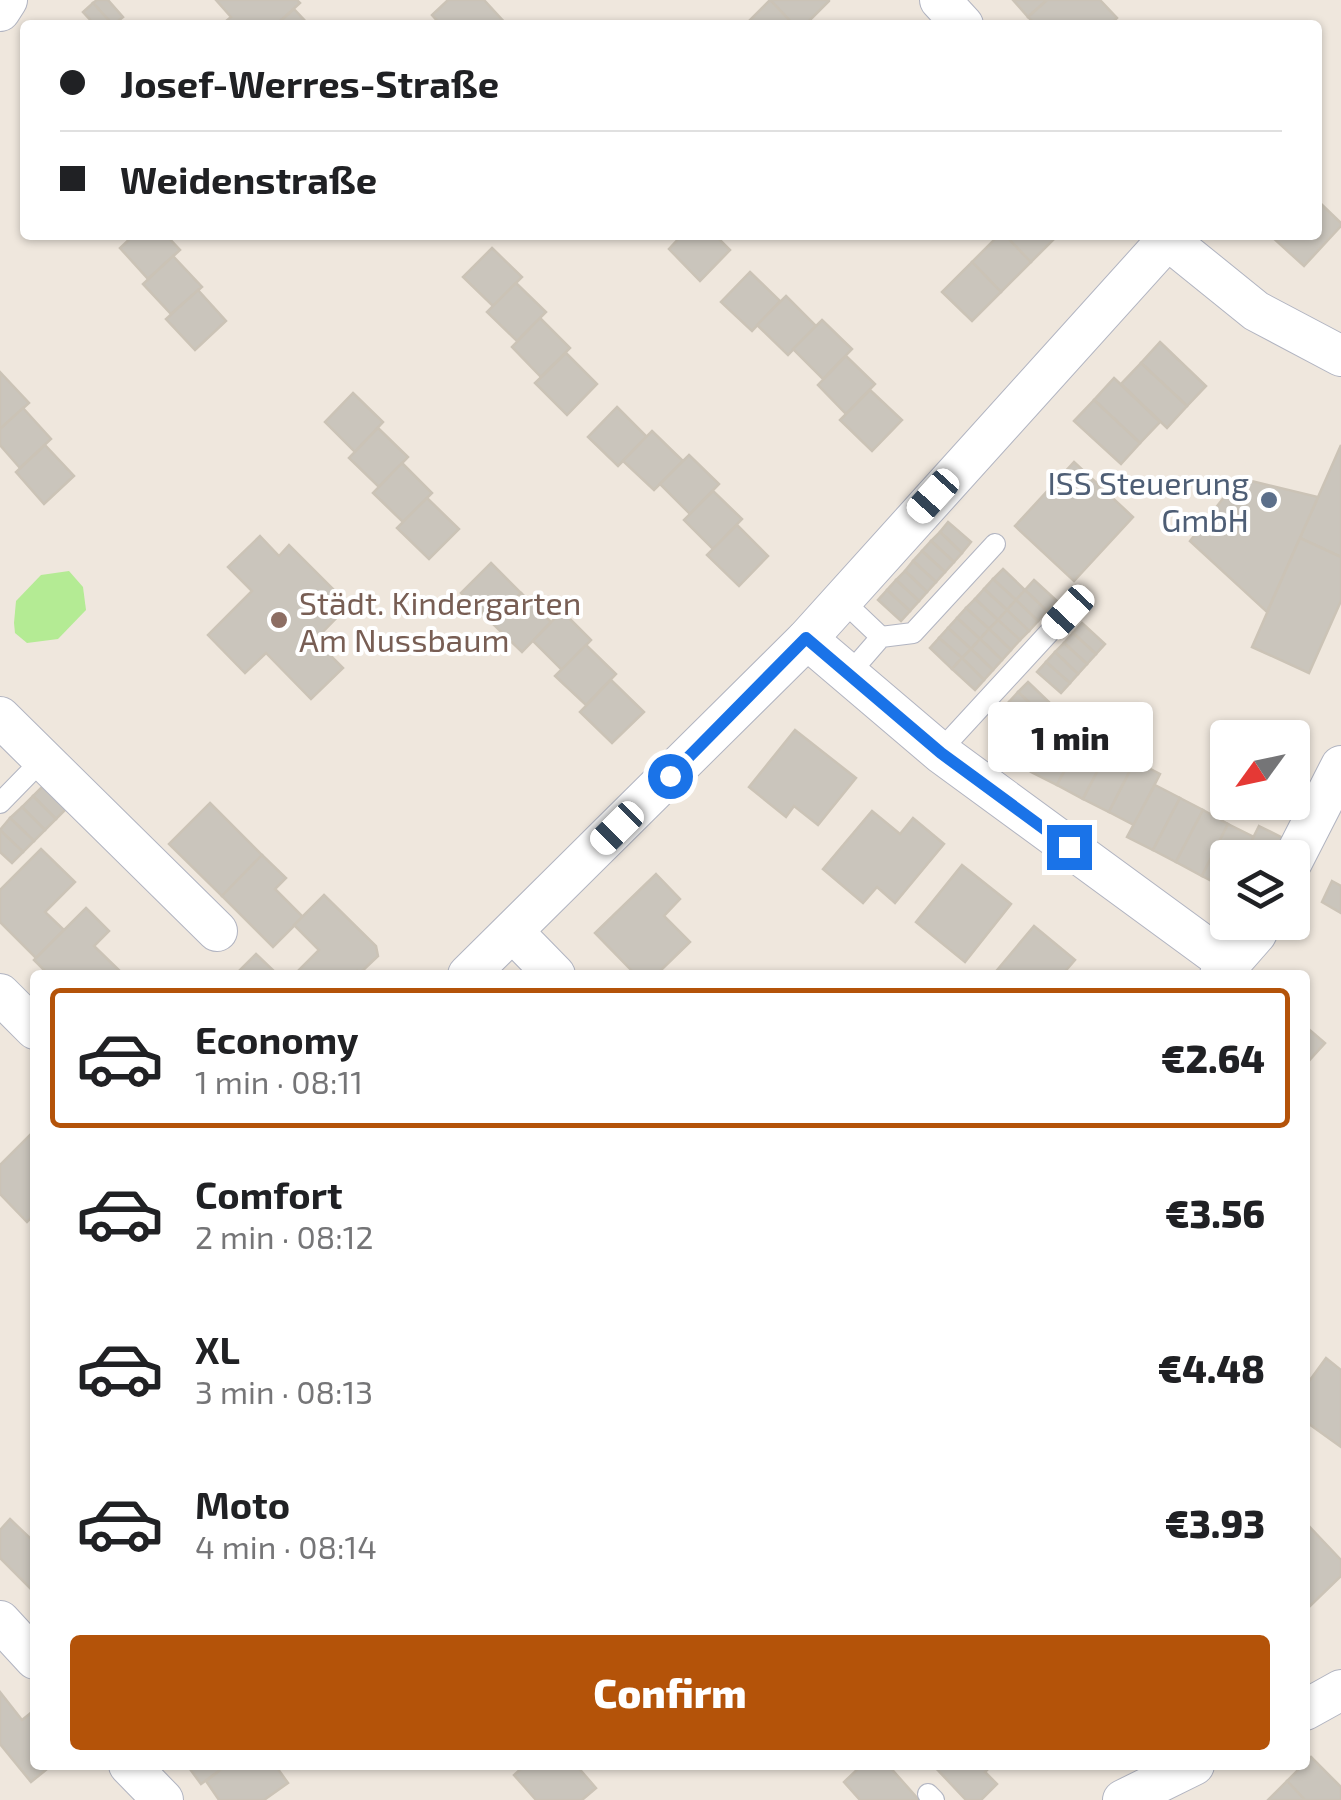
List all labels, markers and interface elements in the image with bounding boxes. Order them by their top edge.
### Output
text: Josef-Werres-Straße [120,60,499,106]
text: Weidenstraße [120,156,377,202]
place label: ISS Steuerung GmbH [1047,463,1249,538]
car [902,464,964,528]
marker: ISS Steuerung GmbH [1258,489,1280,511]
car [1037,580,1099,644]
place label: Städt. Kindergarten Am Nussbaum [299,583,581,658]
marker: Städt. Kindergarten Am Nussbaum [268,609,290,631]
callout: 1 min [986,702,1152,772]
text: 1 min [1031,718,1110,756]
north arrow [1210,720,1310,820]
map controls [1210,720,1310,940]
route start [648,754,693,799]
car [585,796,649,860]
route end [1047,825,1092,870]
button: layers [1210,840,1310,940]
icon: car [75,1013,165,1103]
text: Economy [195,1016,359,1062]
text: €2.64 [1161,1035,1265,1081]
text: 1 min · 08:11 [195,1062,363,1100]
icon: car [75,1168,165,1258]
text: Comfort [195,1171,343,1217]
text: €3.56 [1165,1190,1265,1236]
text: 2 min · 08:12 [195,1217,374,1255]
icon: car [75,1323,165,1413]
text: XL [195,1326,240,1372]
text: €4.48 [1158,1345,1265,1391]
text: 3 min · 08:13 [195,1372,373,1410]
icon: car [75,1478,165,1568]
text: Moto [195,1481,290,1527]
text: €3.93 [1165,1500,1265,1546]
text: 4 min · 08:14 [195,1527,377,1565]
button: Confirm [70,1635,1270,1750]

